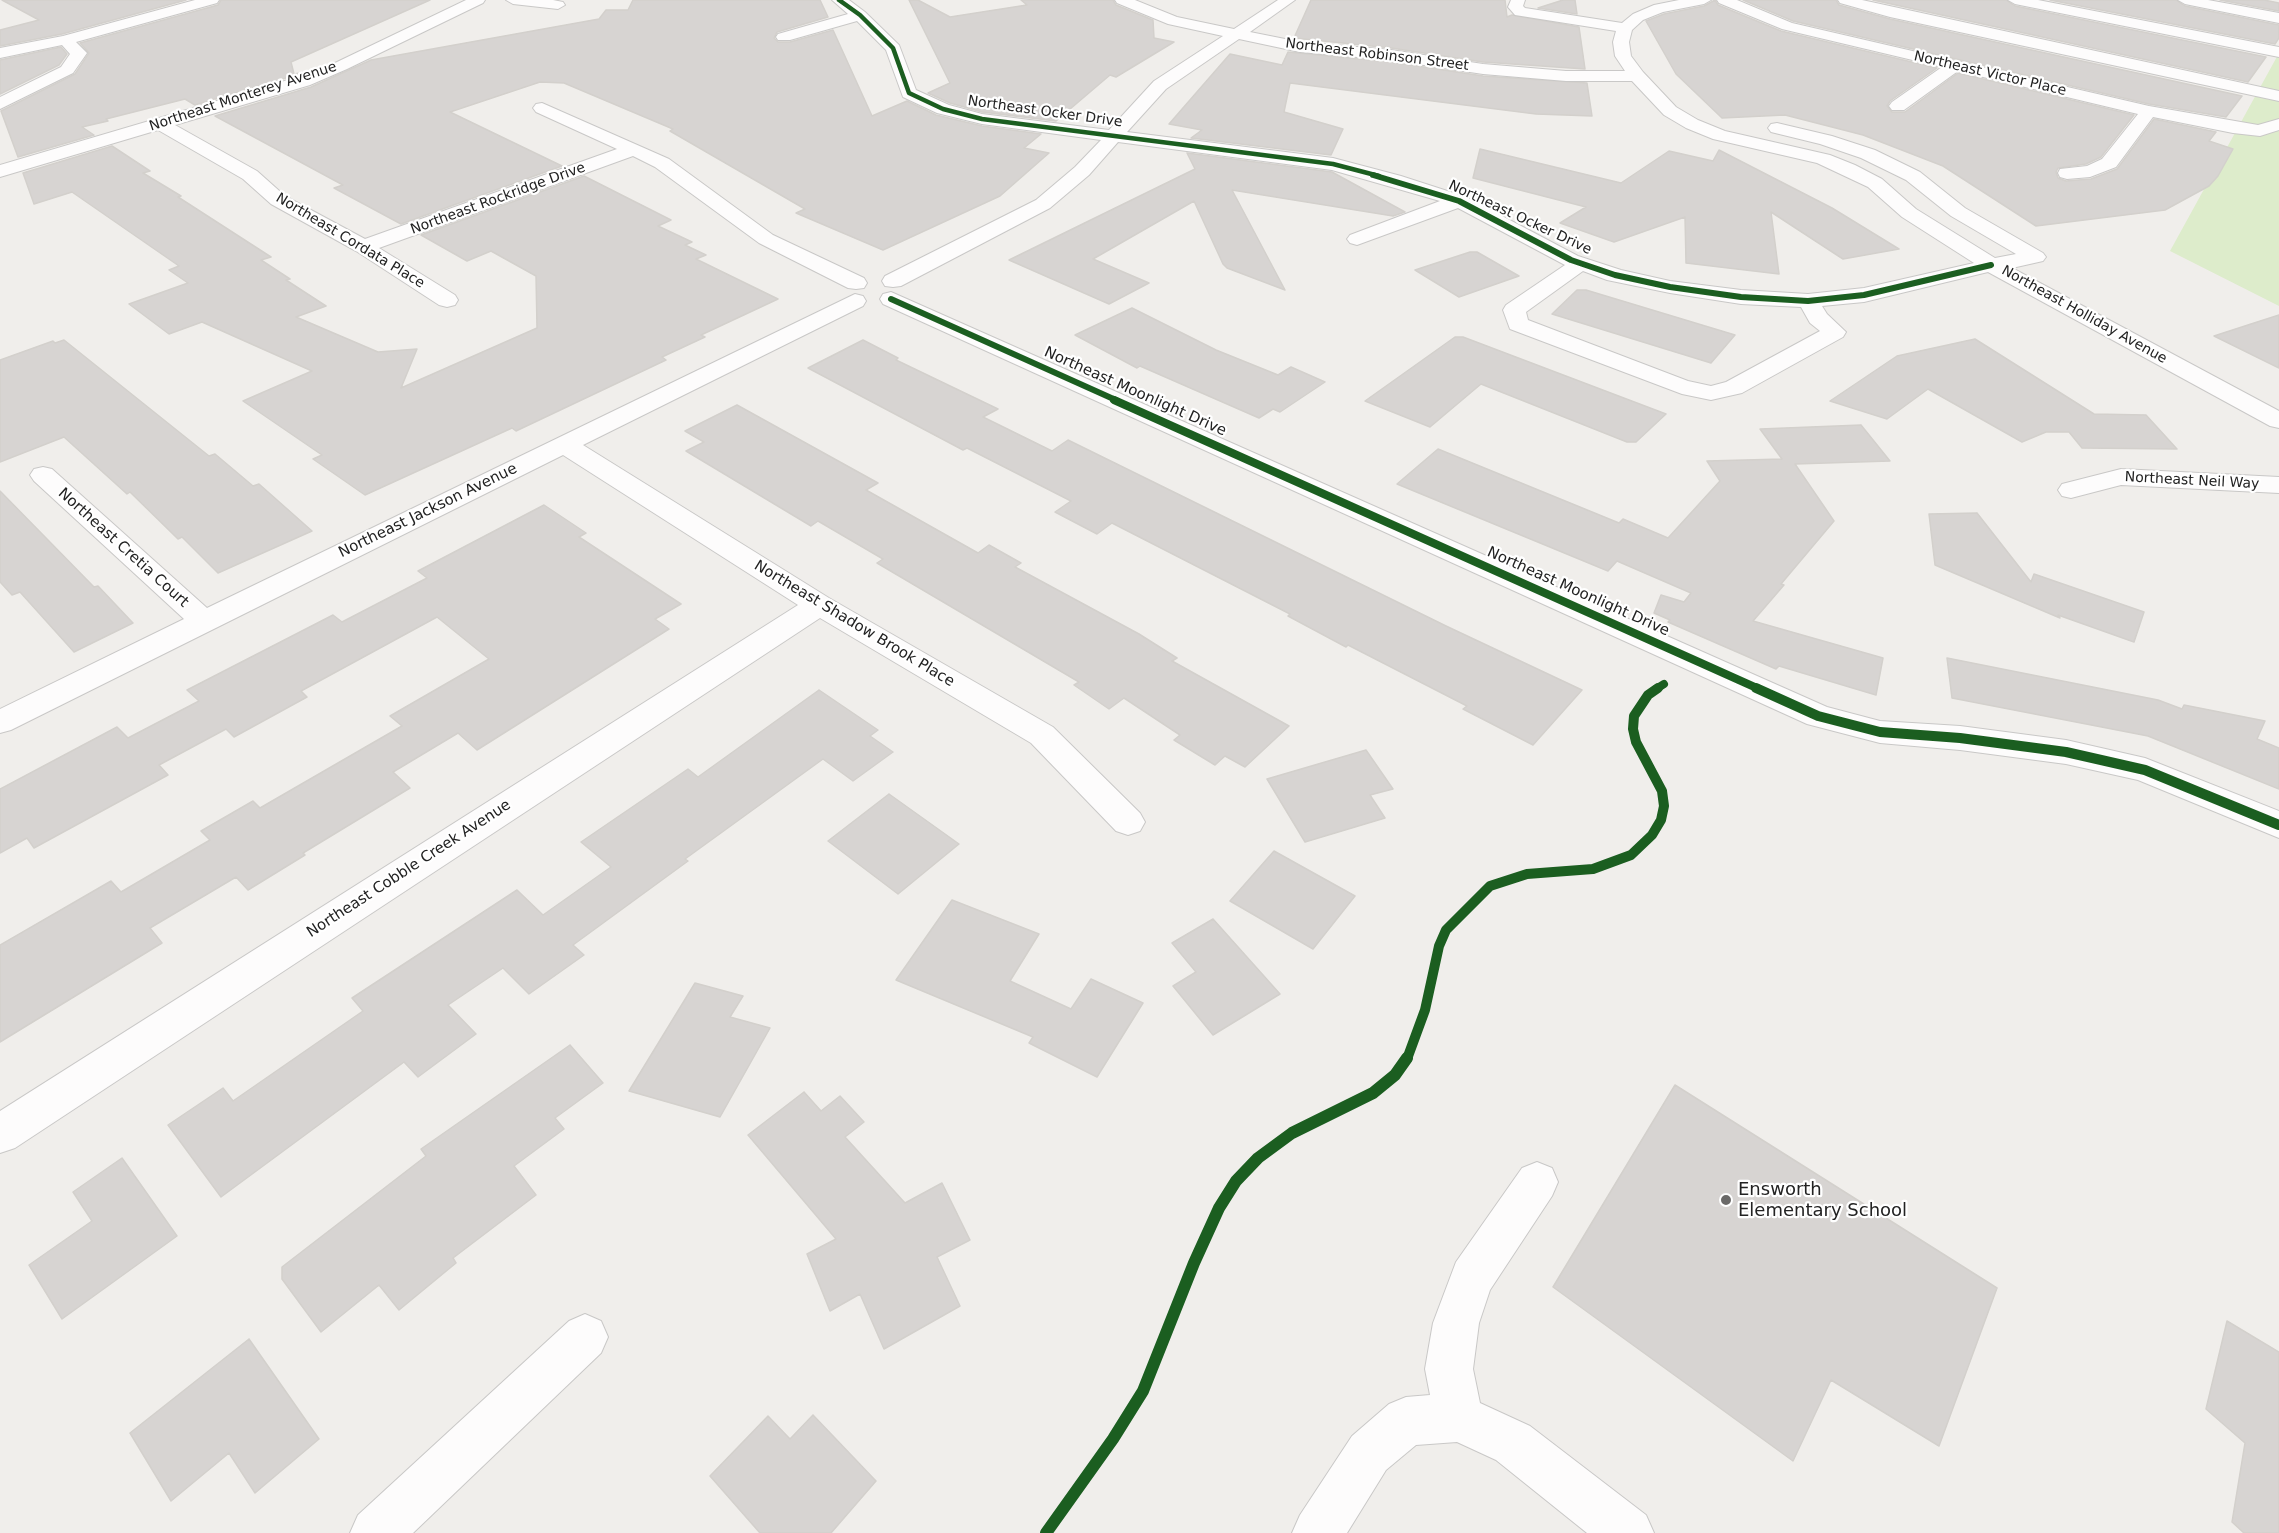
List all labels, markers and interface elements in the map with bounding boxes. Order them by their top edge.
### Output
street label: Northeast Robinson Street [1284,35,1470,75]
street label: Northeast Victor Place [1912,48,2068,100]
street label: Northeast Monterey Avenue [147,59,339,135]
street label: Northeast Ocker Drive [967,93,1123,131]
street label: Northeast Rockridge Drive [408,159,588,239]
street label: Northeast Ocker Drive [1446,177,1594,259]
street label: Northeast Cordata Place [273,190,427,292]
street label: Northeast Holliday Avenue [1998,262,2170,368]
street label: Northeast Moonlight Drive [1041,344,1229,440]
street label: Northeast Jackson Avenue [336,460,520,562]
street label: Northeast Neil Way [2124,469,2260,493]
street label: Northeast Cretia Court [54,485,192,611]
street label: Northeast Moonlight Drive [1484,544,1672,640]
street label: Northeast Shadow Brook Place [751,557,957,691]
street label: Northeast Cobble Creek Avenue [304,796,514,942]
place label: Ensworth Elementary School [1738,1179,1907,1222]
marker: Ensworth Elementary School [1719,1193,1733,1207]

